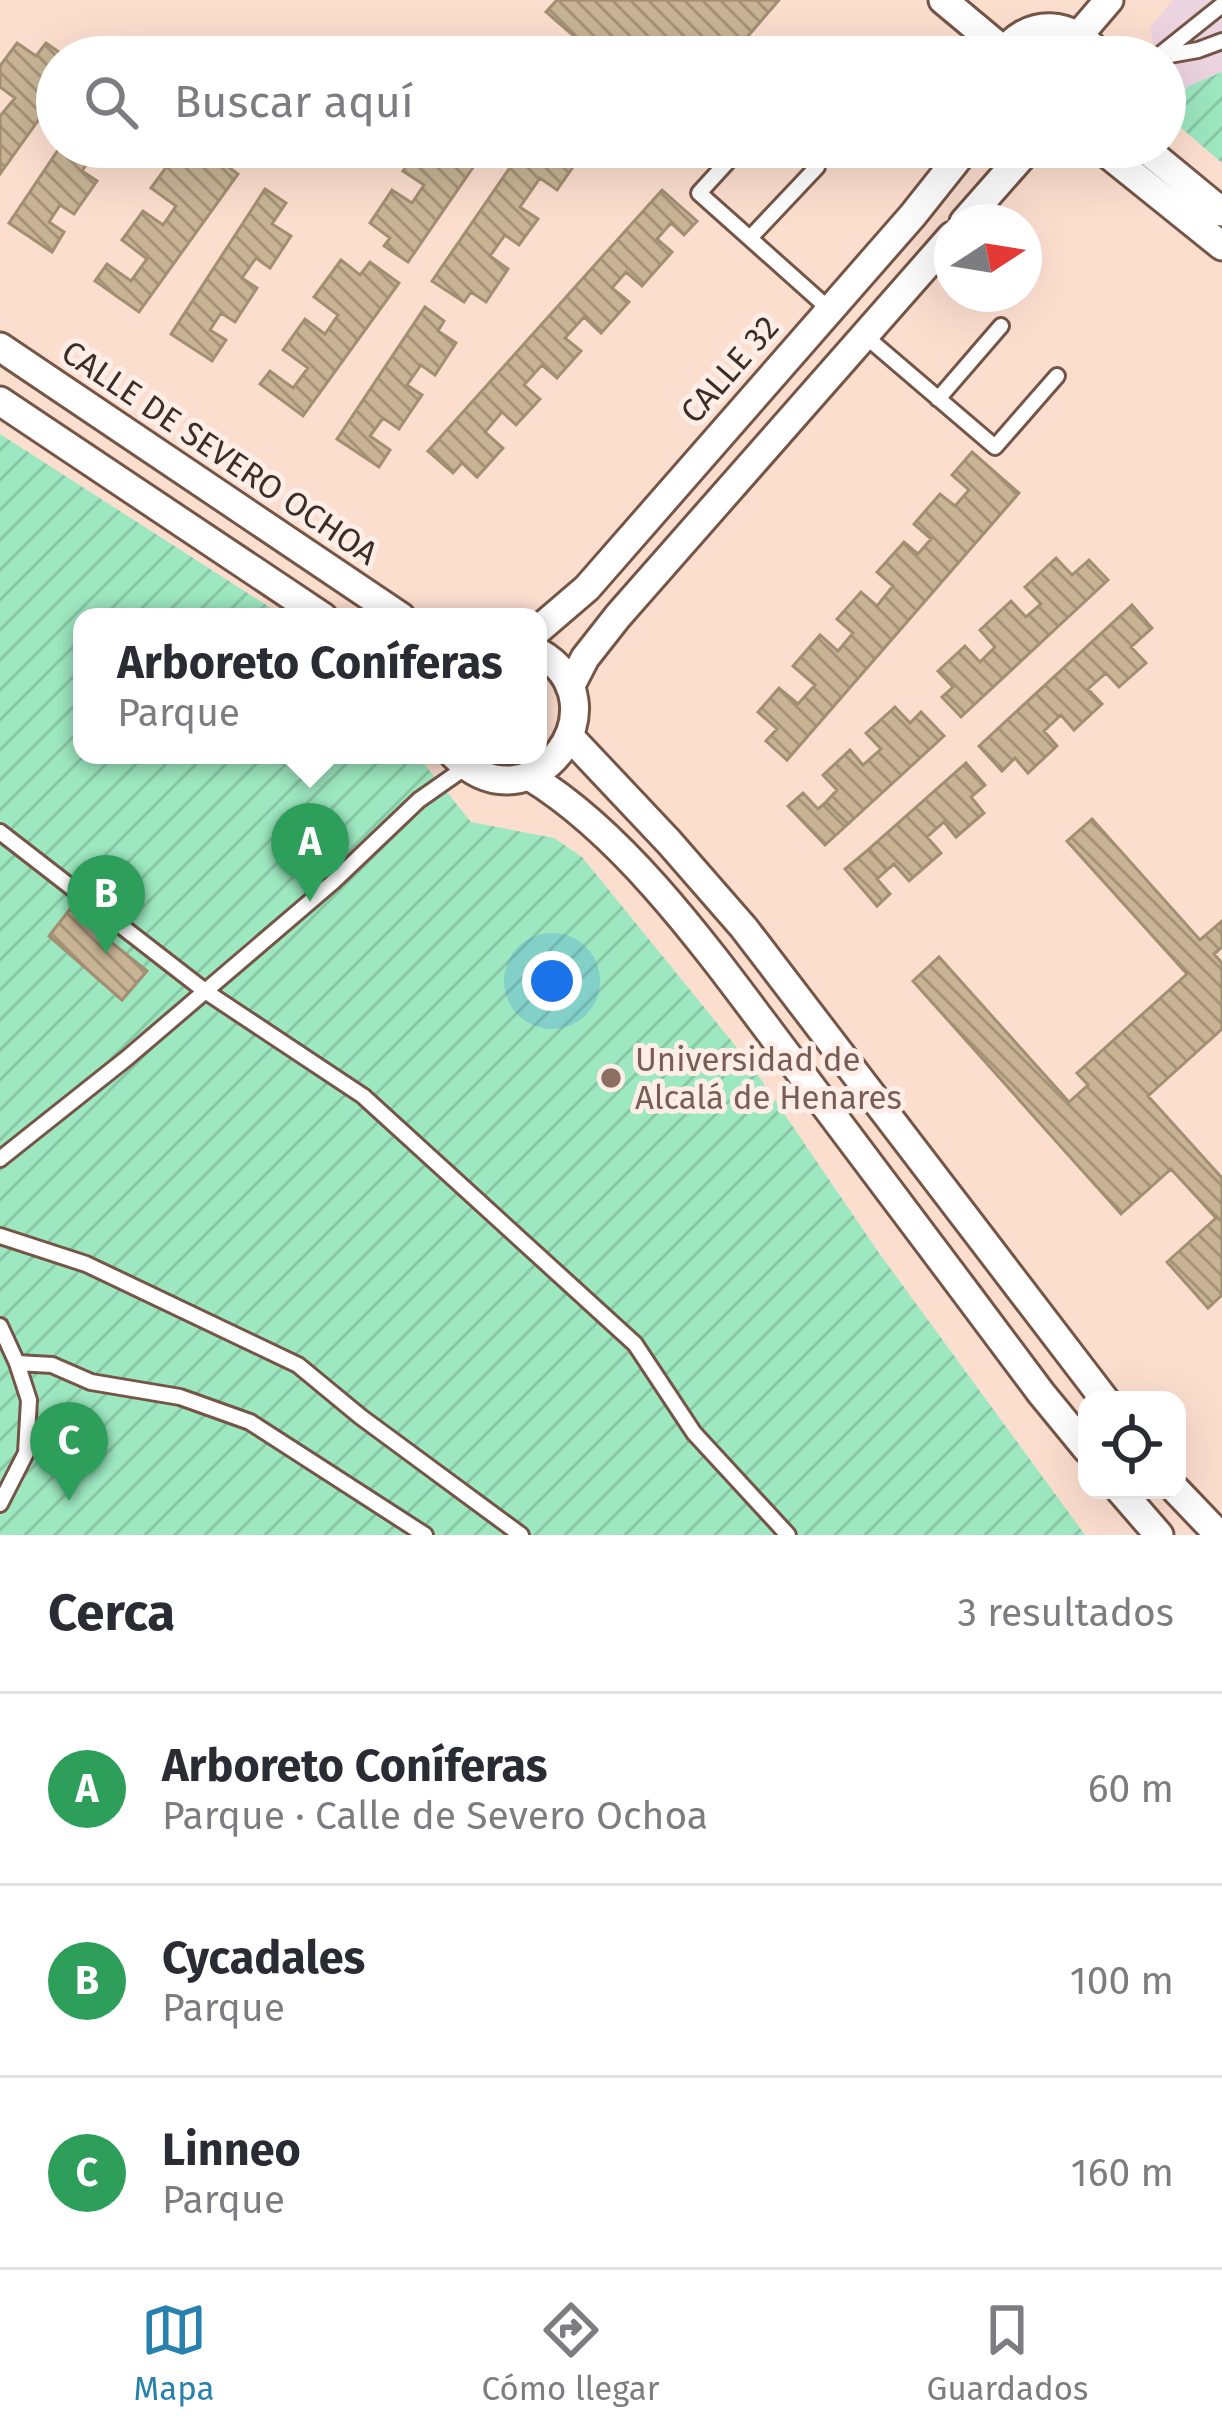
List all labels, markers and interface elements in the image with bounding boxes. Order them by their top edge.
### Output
search box [36,36,1186,168]
icon: search [78,69,144,135]
text: Buscar aquí [174,75,414,129]
north arrow [934,204,1042,312]
street label: CALLE 32 [672,308,787,432]
street label: CALLE DE SEVERO OCHOA [54,332,385,574]
popup [73,608,547,764]
text: Arboreto Coníferas [117,636,503,690]
text: Parque [117,690,240,736]
pin: A [271,803,349,902]
pin: B [67,855,145,954]
your location [522,951,582,1011]
place label: Universidad de Alcalá de Henares [635,1040,902,1118]
marker: Universidad de Alcalá de Henares [598,1065,624,1091]
map controls [1078,1391,1186,1499]
button: locate [1078,1391,1186,1499]
pin: C [30,1402,108,1501]
text: Cerca [48,1582,175,1644]
text: 3 resultados [957,1590,1174,1636]
text: Arboreto Coníferas [162,1739,548,1793]
text: A [75,1766,99,1812]
text: 60 m [1088,1766,1174,1812]
text: Parque · Calle de Severo Ochoa [162,1793,708,1839]
text: Cycadales [162,1931,365,1985]
text: B [75,1958,99,2004]
text: 100 m [1070,1958,1174,2004]
text: Parque [162,1985,285,2031]
text: Linneo [162,2123,301,2177]
text: C [76,2150,98,2196]
text: 160 m [1071,2150,1174,2196]
text: Parque [162,2177,285,2223]
tab: Mapa [134,2297,214,2409]
tab: Cómo llegar [482,2297,659,2409]
tab: Guardados [927,2297,1088,2409]

